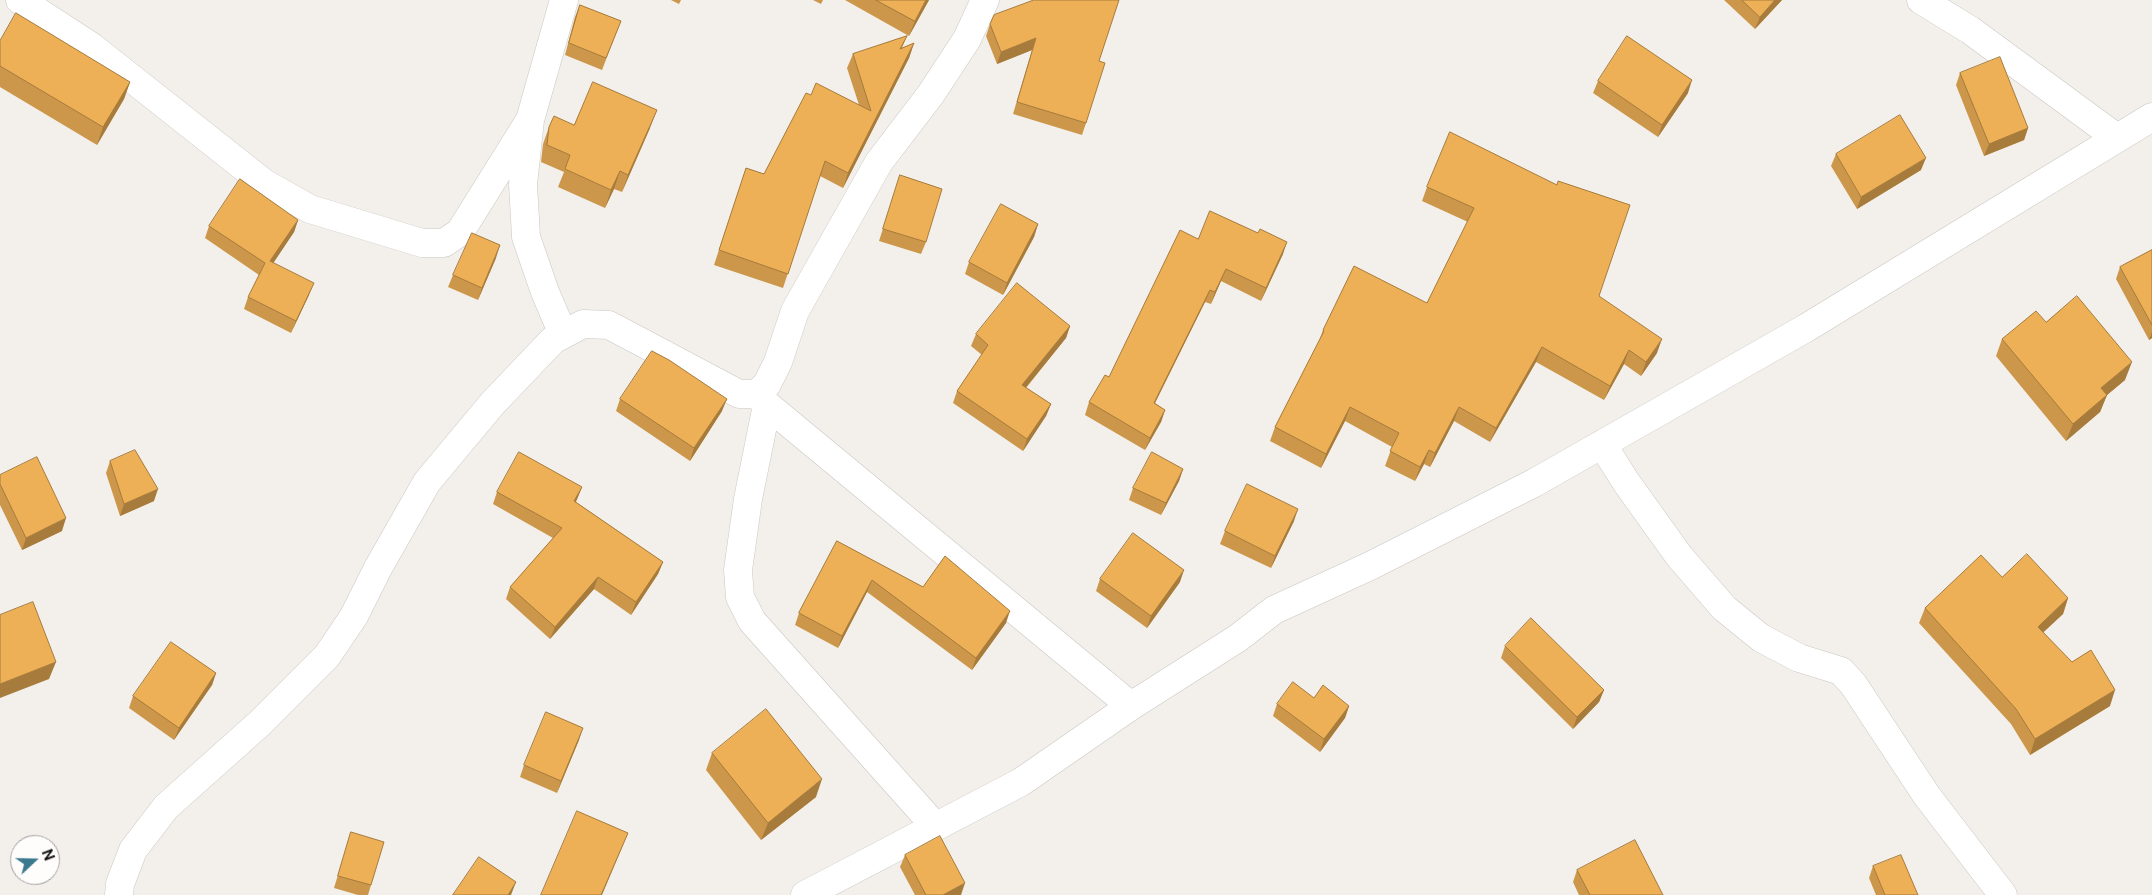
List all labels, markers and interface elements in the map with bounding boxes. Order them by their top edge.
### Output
north arrow [10,835,60,885]
text: N [39,847,57,863]

